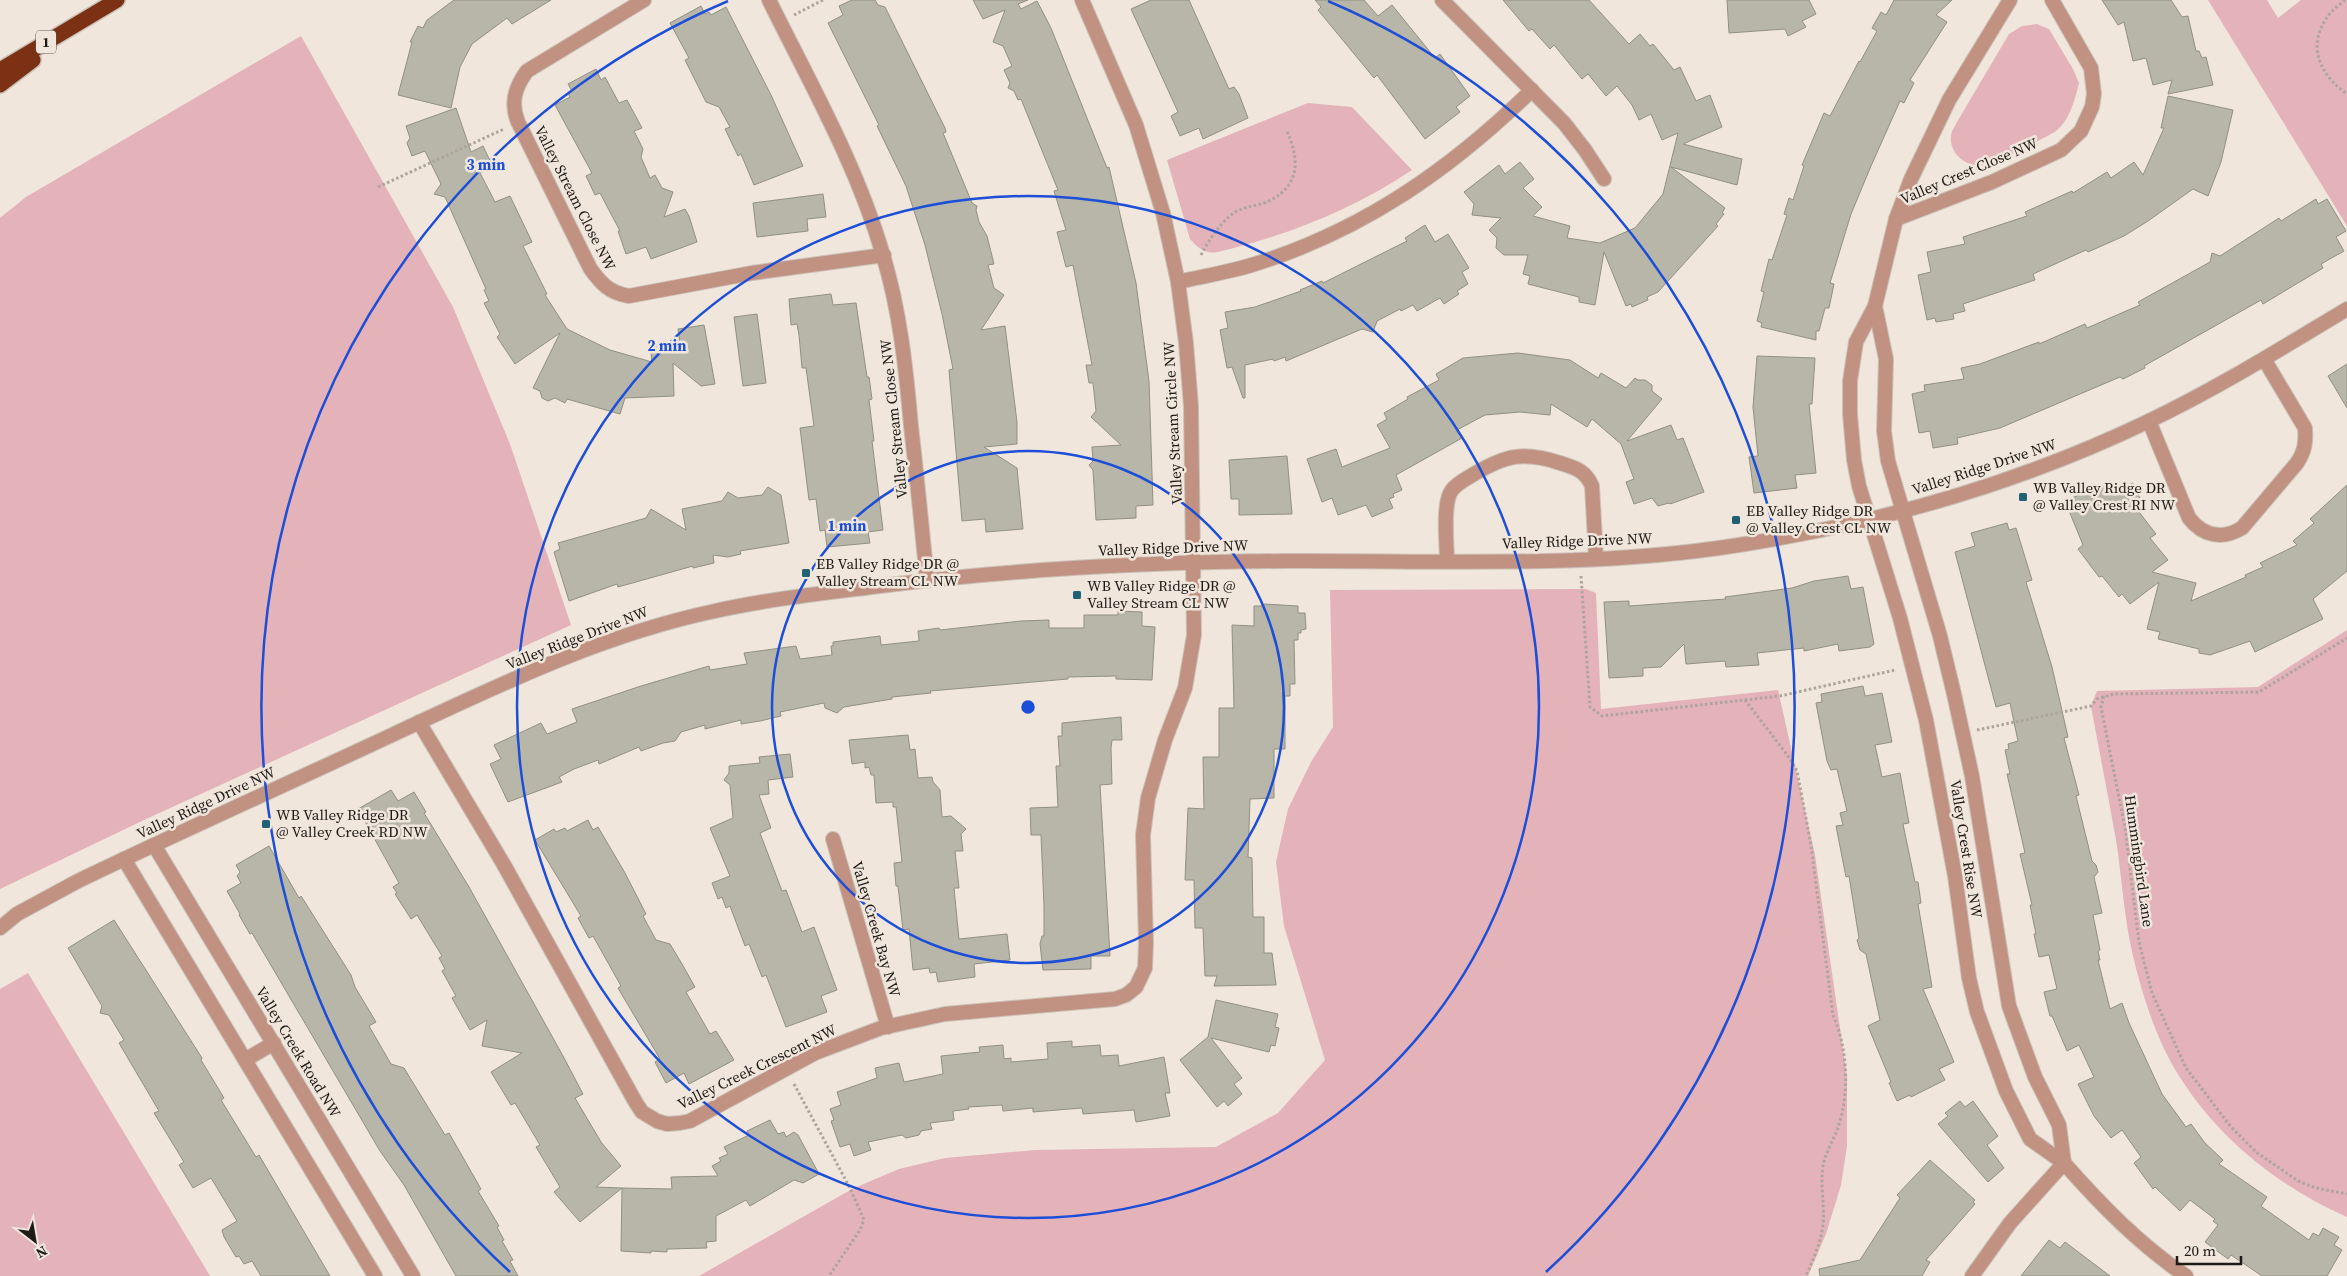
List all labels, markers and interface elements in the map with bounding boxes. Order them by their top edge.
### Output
road number: 1 [36,31,56,54]
street label: Valley Stream Close NW [530,122,621,274]
street label: Valley Crest Close NW [1897,132,2041,209]
text: 3 min [467,154,505,175]
text: 2 min [648,335,686,356]
street label: Valley Stream Close NW [875,338,912,500]
street label: Valley Stream Circle NW [1158,340,1187,505]
street label: Valley Ridge Drive NW [1909,433,2059,500]
place label: WB Valley Ridge DR @ Valley Crest RI NW [2033,477,2176,515]
marker: WB Valley Ridge DR @ Valley Crest RI NW [2017,491,2029,503]
place label: EB Valley Ridge DR @ Valley Crest CL NW [1746,500,1892,538]
marker: EB Valley Ridge DR @ Valley Crest CL NW [1730,514,1742,526]
text: 1 min [828,515,866,536]
street label: Valley Ridge Drive NW [1501,527,1653,554]
street label: Valley Ridge Drive NW [1097,534,1249,561]
place label: EB Valley Ridge DR @ Valley Stream CL NW [816,553,959,591]
marker: EB Valley Ridge DR @ Valley Stream CL NW [800,567,812,579]
place label: WB Valley Ridge DR @ Valley Stream CL NW [1087,575,1235,613]
marker: WB Valley Ridge DR @ Valley Stream CL NW [1071,589,1083,601]
street label: Valley Ridge Drive NW [503,601,651,674]
centre of rings [1019,698,1037,716]
street label: Valley Ridge Drive NW [133,761,279,844]
street label: Valley Crest Rise NW [1945,778,1988,920]
street label: Hummingbird Lane [2120,794,2159,929]
place label: WB Valley Ridge DR @ Valley Creek RD NW [276,804,428,842]
marker: WB Valley Ridge DR @ Valley Creek RD NW [260,818,272,830]
street label: Valley Creek Bay NW [847,859,906,1000]
street label: Valley Creek Road NW [251,982,346,1122]
street label: Valley Creek Crescent NW [674,1019,840,1114]
north arrow [10,1216,60,1266]
scale bar [2177,1234,2241,1266]
text: 20 m [2184,1240,2216,1261]
text: N [32,1241,51,1263]

